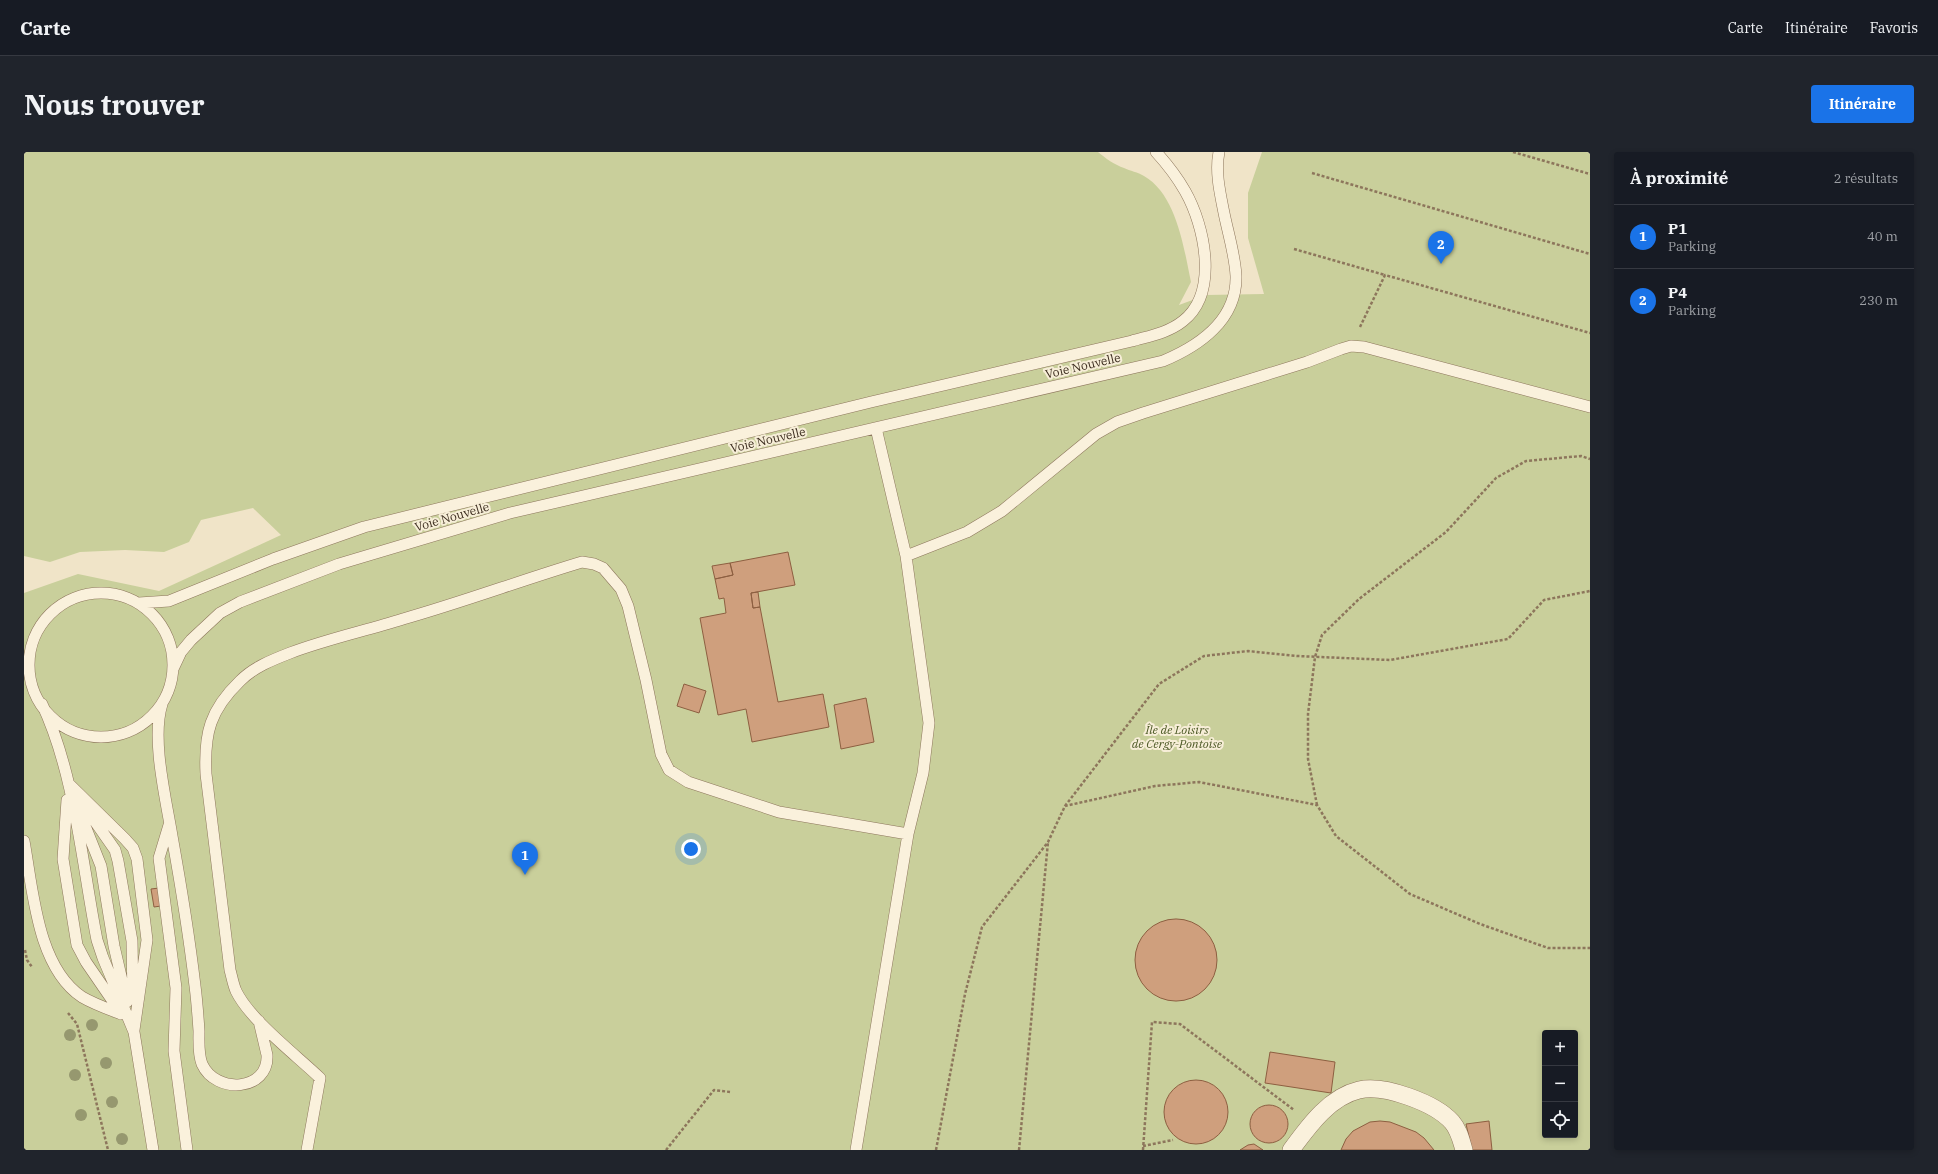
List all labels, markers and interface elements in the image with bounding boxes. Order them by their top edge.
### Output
text: Carte [20,16,71,40]
text: Carte [1728,19,1763,37]
text: Itinéraire [1785,19,1848,37]
text: Favoris [1870,19,1918,37]
button: Itinéraire [1811,85,1914,123]
text: Nous trouver [24,86,205,123]
text: À proximité [1630,167,1728,189]
text: 2 résultats [1834,170,1898,187]
text: P1 [1668,219,1687,238]
text: 1 [1639,228,1647,245]
text: 40 m [1867,228,1898,245]
pin: 2 [1428,231,1454,264]
text: Parking [1668,238,1716,255]
text: P4 [1668,283,1687,302]
text: 2 [1639,292,1647,309]
text: 230 m [1859,292,1898,309]
text: Parking [1668,302,1716,319]
street label: Voie Nouvelle [1044,350,1122,381]
street label: Voie Nouvelle [729,424,807,455]
street label: Voie Nouvelle [413,499,491,534]
park label: Île de Loisirs de Cergy-Pontoise [1132,722,1223,751]
your location [681,839,701,859]
pin: 1 [512,842,538,875]
map controls [1542,1030,1578,1138]
button: + [1542,1030,1578,1066]
button: − [1542,1066,1578,1102]
button: locate [1542,1102,1578,1138]

